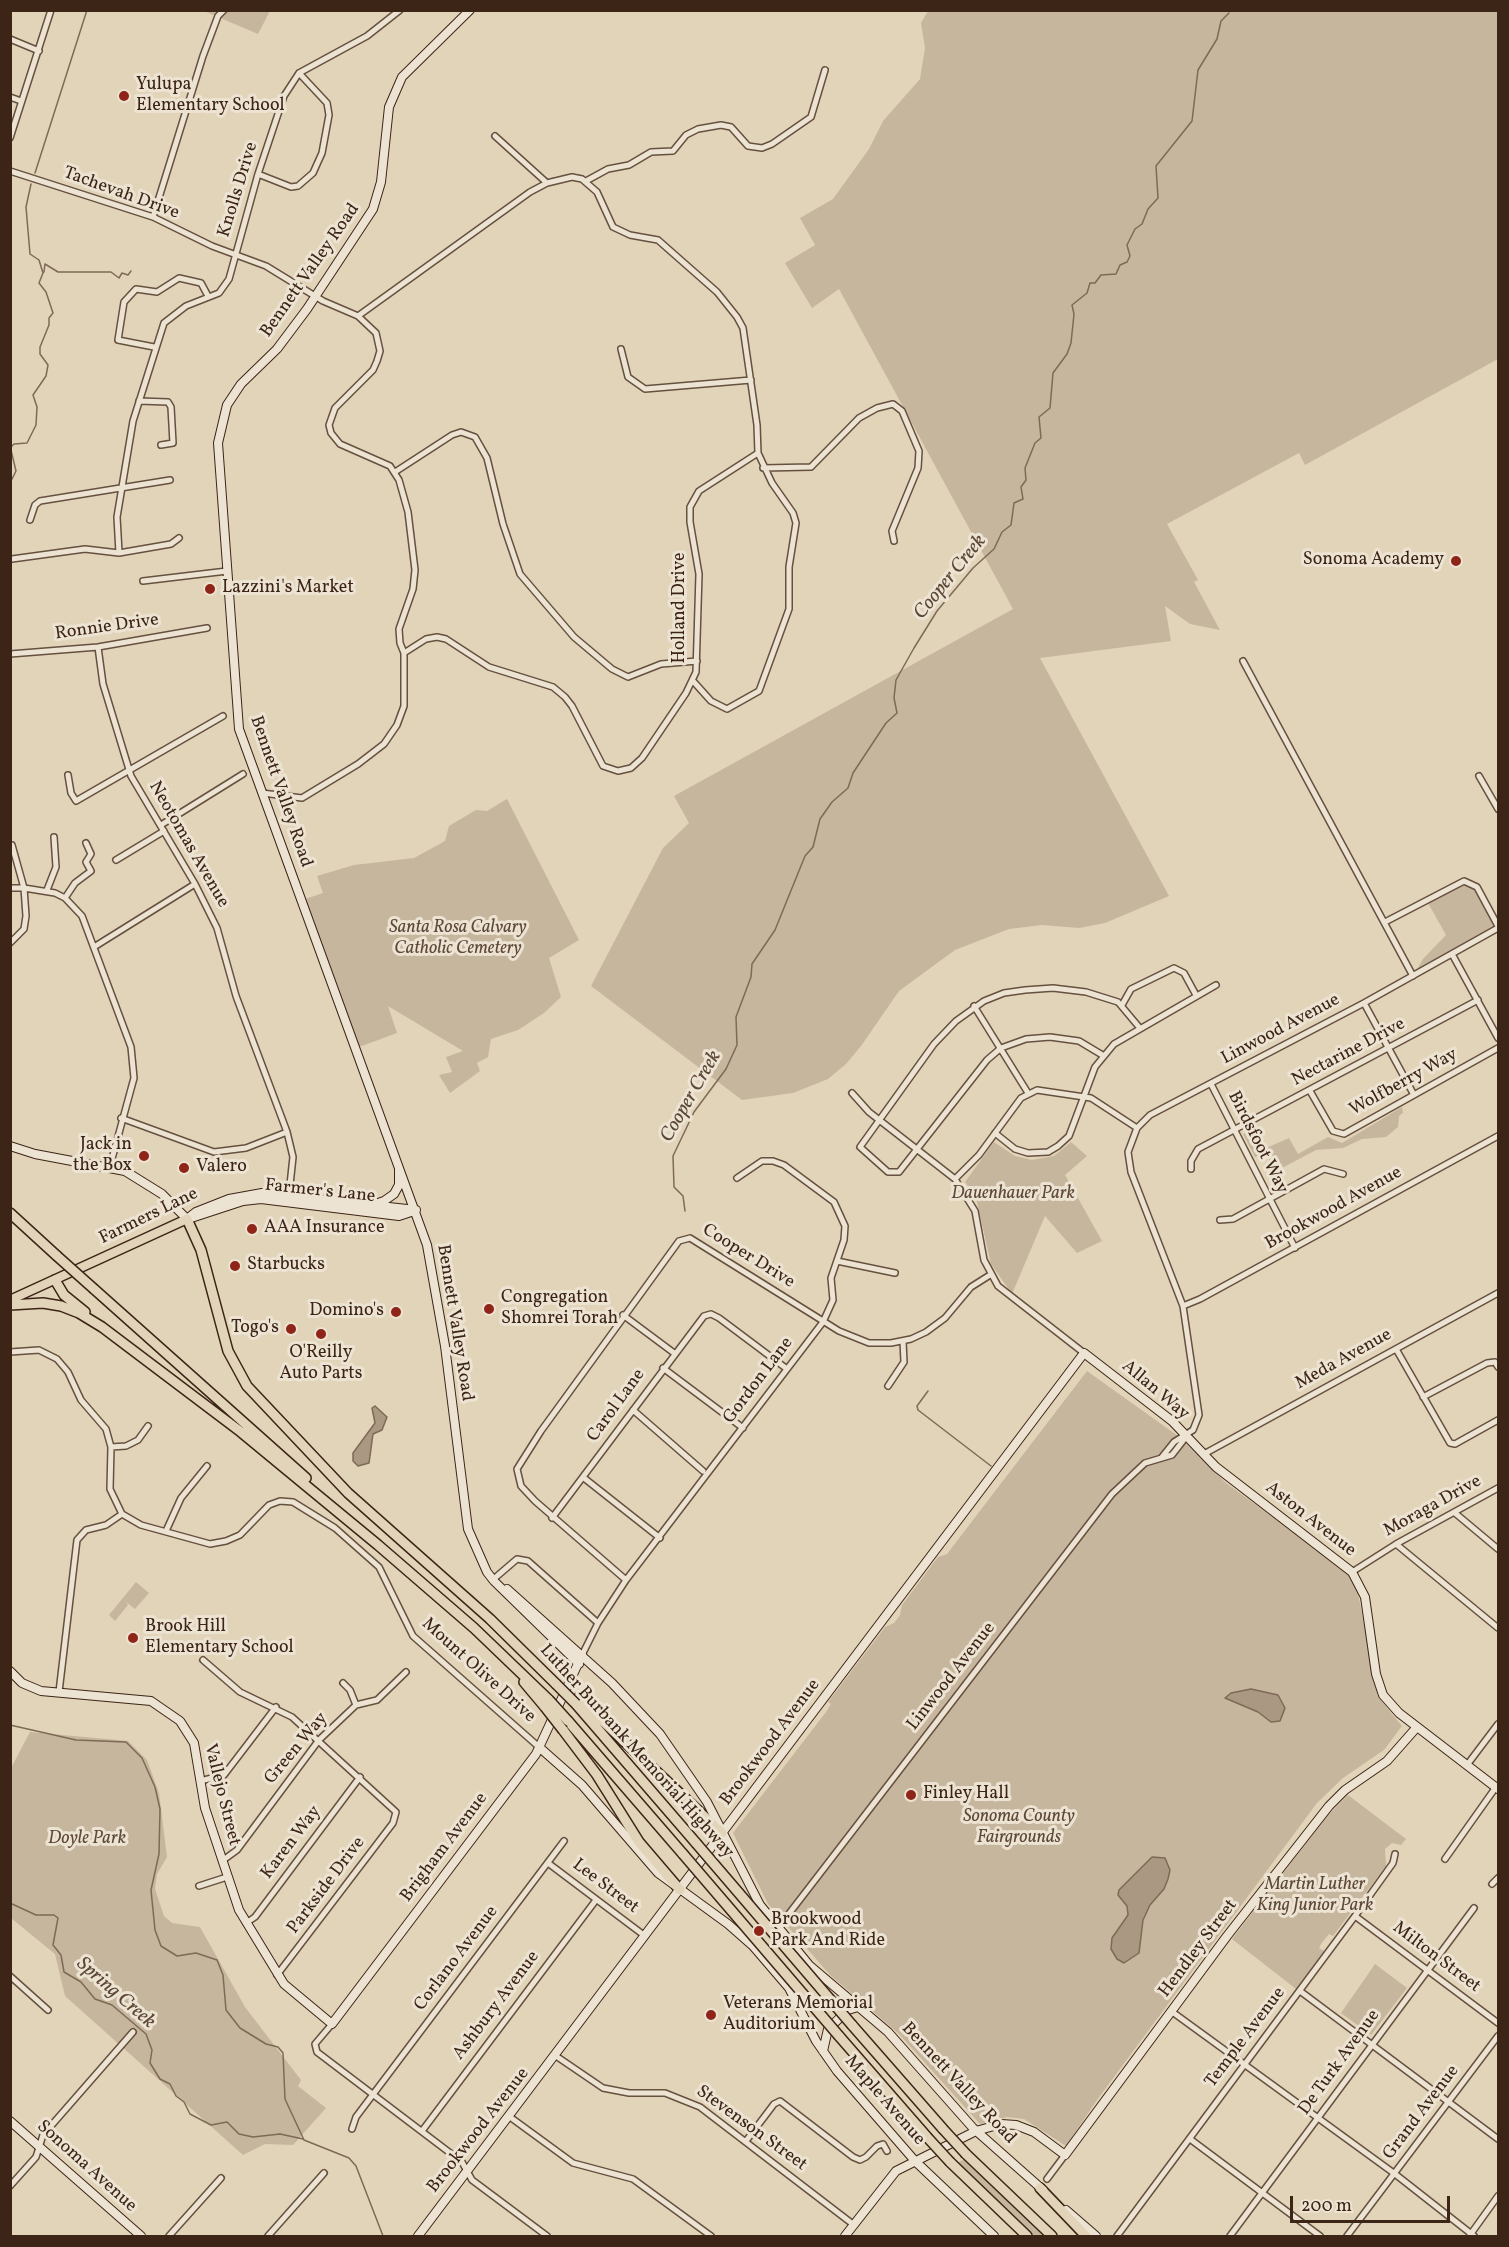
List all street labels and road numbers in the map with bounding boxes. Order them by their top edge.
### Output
street label: Knolls Drive [214,140,264,240]
street label: Tachevah Drive [60,163,182,225]
street label: Bennett Valley Road [257,200,365,342]
street label: Holland Drive [670,552,692,664]
street label: Ronnie Drive [54,610,160,646]
street label: Bennett Valley Road [244,713,316,871]
street label: Neotomas Avenue [143,778,233,912]
street label: Linwood Avenue [1218,990,1344,1070]
street label: Nectarine Drive [1289,1014,1409,1092]
street label: Wolfberry Way [1346,1044,1462,1122]
street label: Birdsfoot Way [1222,1088,1292,1198]
street label: Brookwood Avenue [1262,1162,1406,1256]
street label: Farmer's Lane [264,1175,376,1209]
street label: Farmers Lane [96,1184,202,1250]
street label: Cooper Drive [698,1220,798,1294]
street label: Bennett Valley Road [431,1243,477,1403]
street label: Meda Avenue [1292,1325,1396,1395]
street label: Gordon Lane [719,1334,799,1428]
street label: Allan Way [1117,1356,1193,1426]
street label: Carol Lane [583,1365,651,1447]
street label: Moraga Drive [1380,1471,1486,1543]
street label: Aston Avenue [1260,1478,1360,1562]
street label: Mount Olive Drive [416,1614,540,1728]
street label: Linwood Avenue [903,1619,1001,1735]
street label: Luther Burbank Memorial Highway [534,1641,738,1863]
street label: Brookwood Avenue [716,1675,826,1811]
street label: Green Way [261,1709,333,1789]
street label: Vallejo Street [198,1742,244,1848]
street label: Brigham Avenue [397,1789,493,1907]
street label: Karen Way [257,1802,327,1884]
street label: Parkside Drive [283,1833,371,1939]
street label: Lee Street [567,1855,643,1919]
street label: Hendley Street [1155,1896,1243,2002]
street label: Corlano Avenue [410,1902,504,2016]
street label: Milton Street [1388,1918,1484,1998]
street label: Ashbury Avenue [449,1947,545,2065]
street label: Temple Avenue [1201,1983,1291,2093]
street label: De Turk Avenue [1295,2006,1385,2120]
street label: Bennett Valley Road [896,2019,1020,2149]
street label: Maple Avenue [839,2052,929,2150]
street label: Grand Avenue [1379,2061,1465,2165]
street label: Brookwood Avenue [423,2064,535,2198]
street label: Stevenson Street [691,2082,811,2176]
street label: Sonoma Avenue [32,2116,140,2218]

